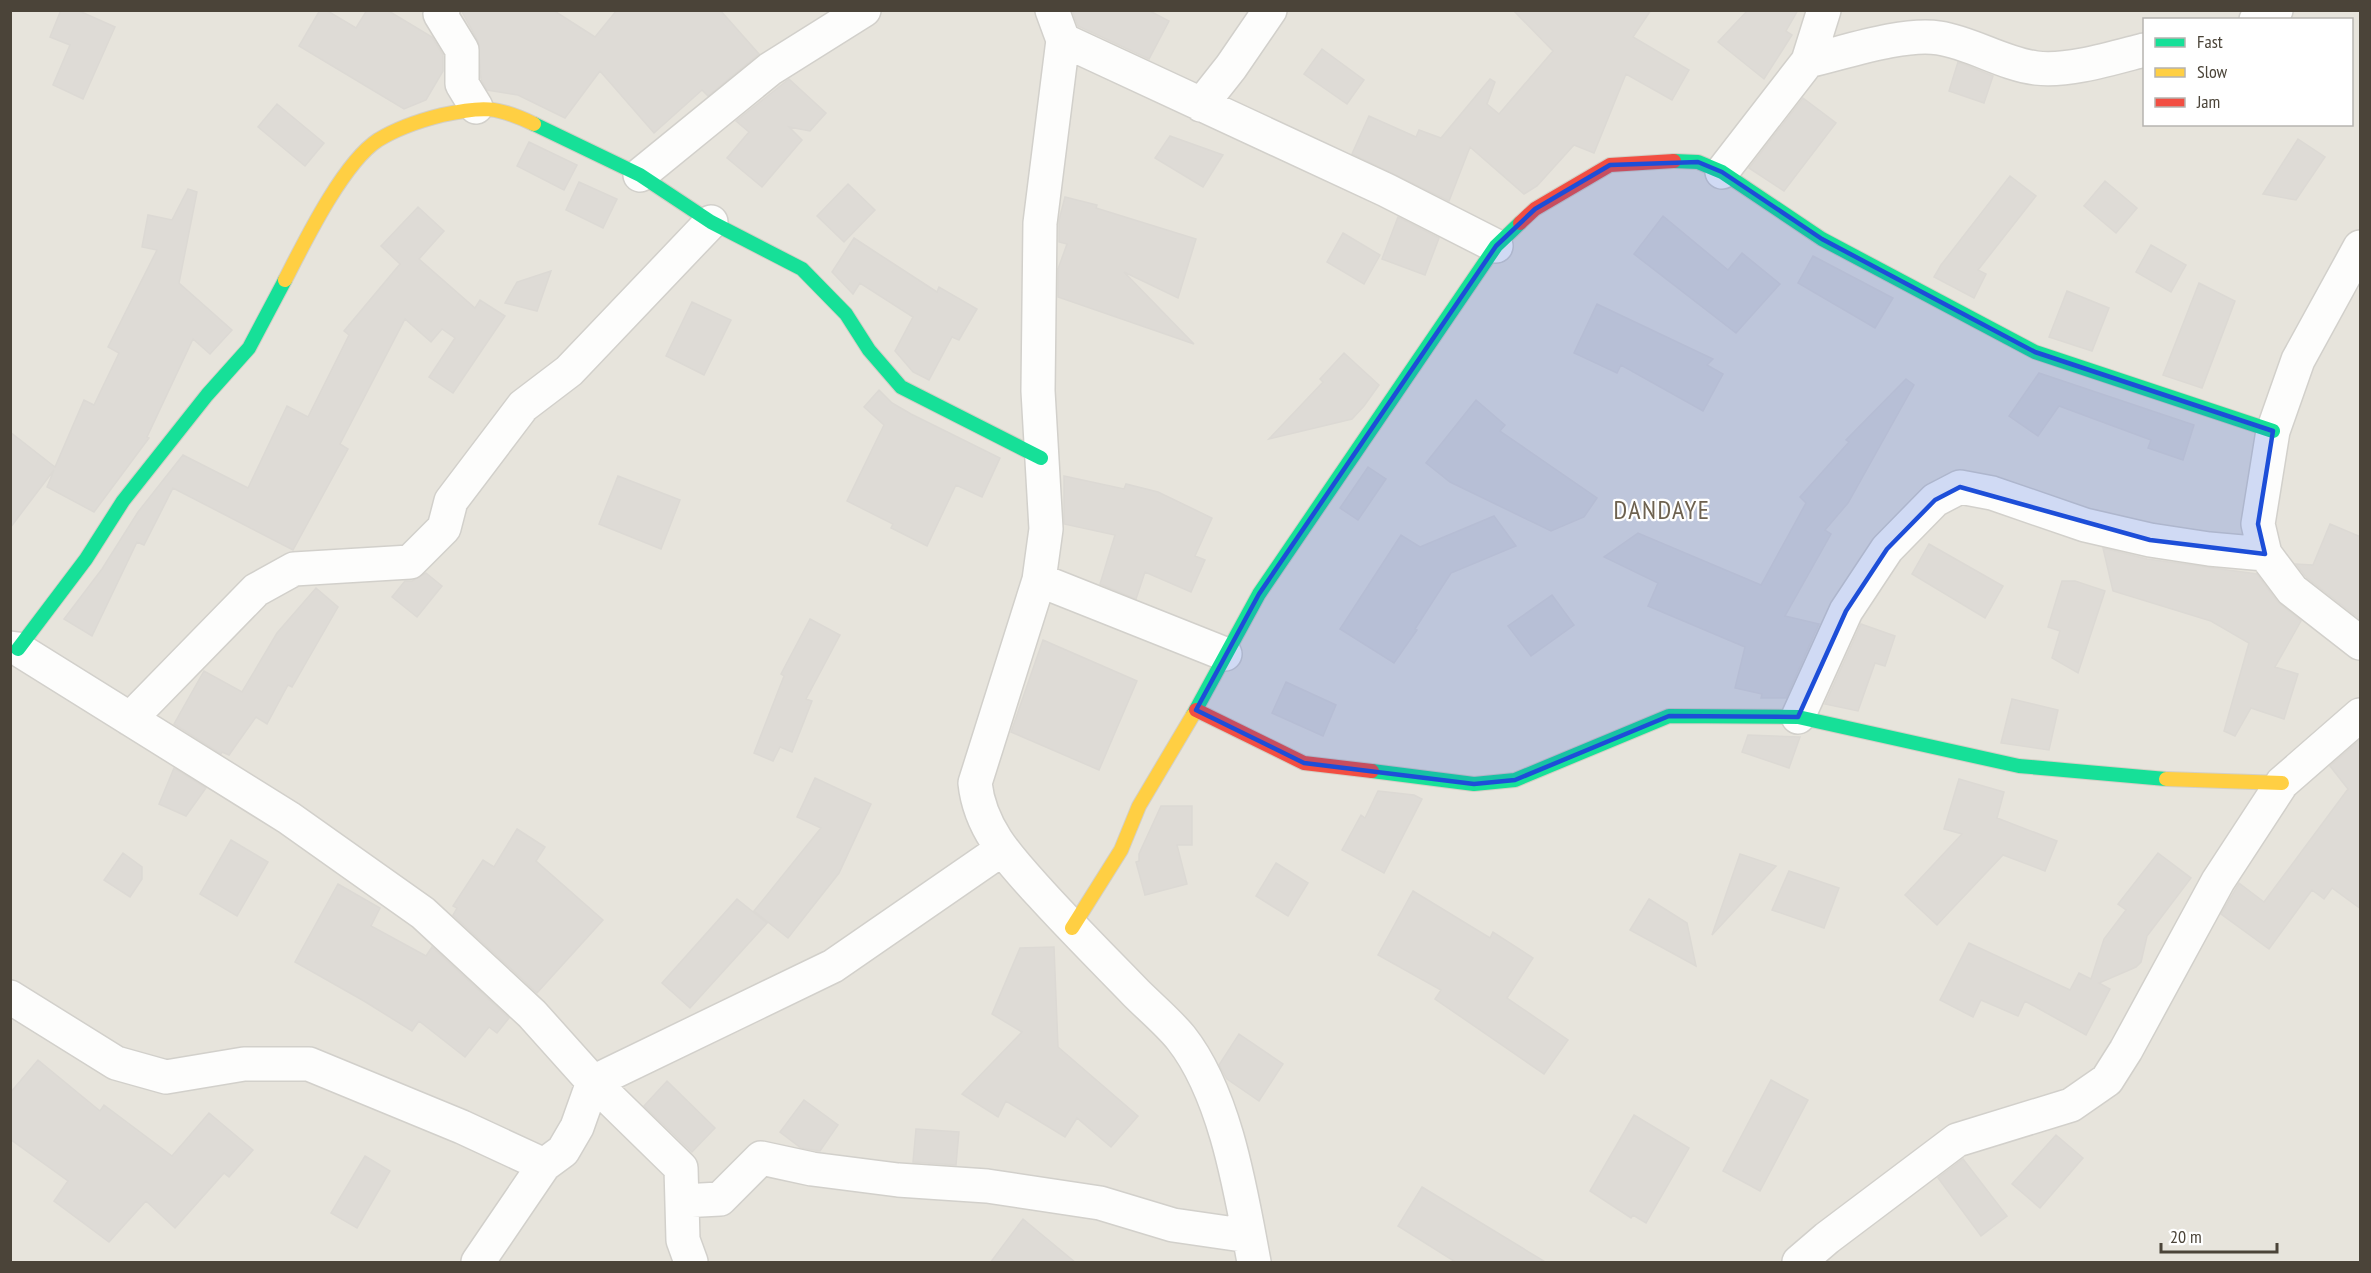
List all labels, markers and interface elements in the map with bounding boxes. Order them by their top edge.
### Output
legend [2143,18,2353,126]
text: Fast [2197,30,2223,53]
text: Slow [2197,60,2228,83]
text: Jam [2196,90,2220,113]
district label: DANDAYE [1614,493,1710,526]
scale bar [2161,1216,2276,1254]
text: 20 m [2170,1225,2202,1248]

